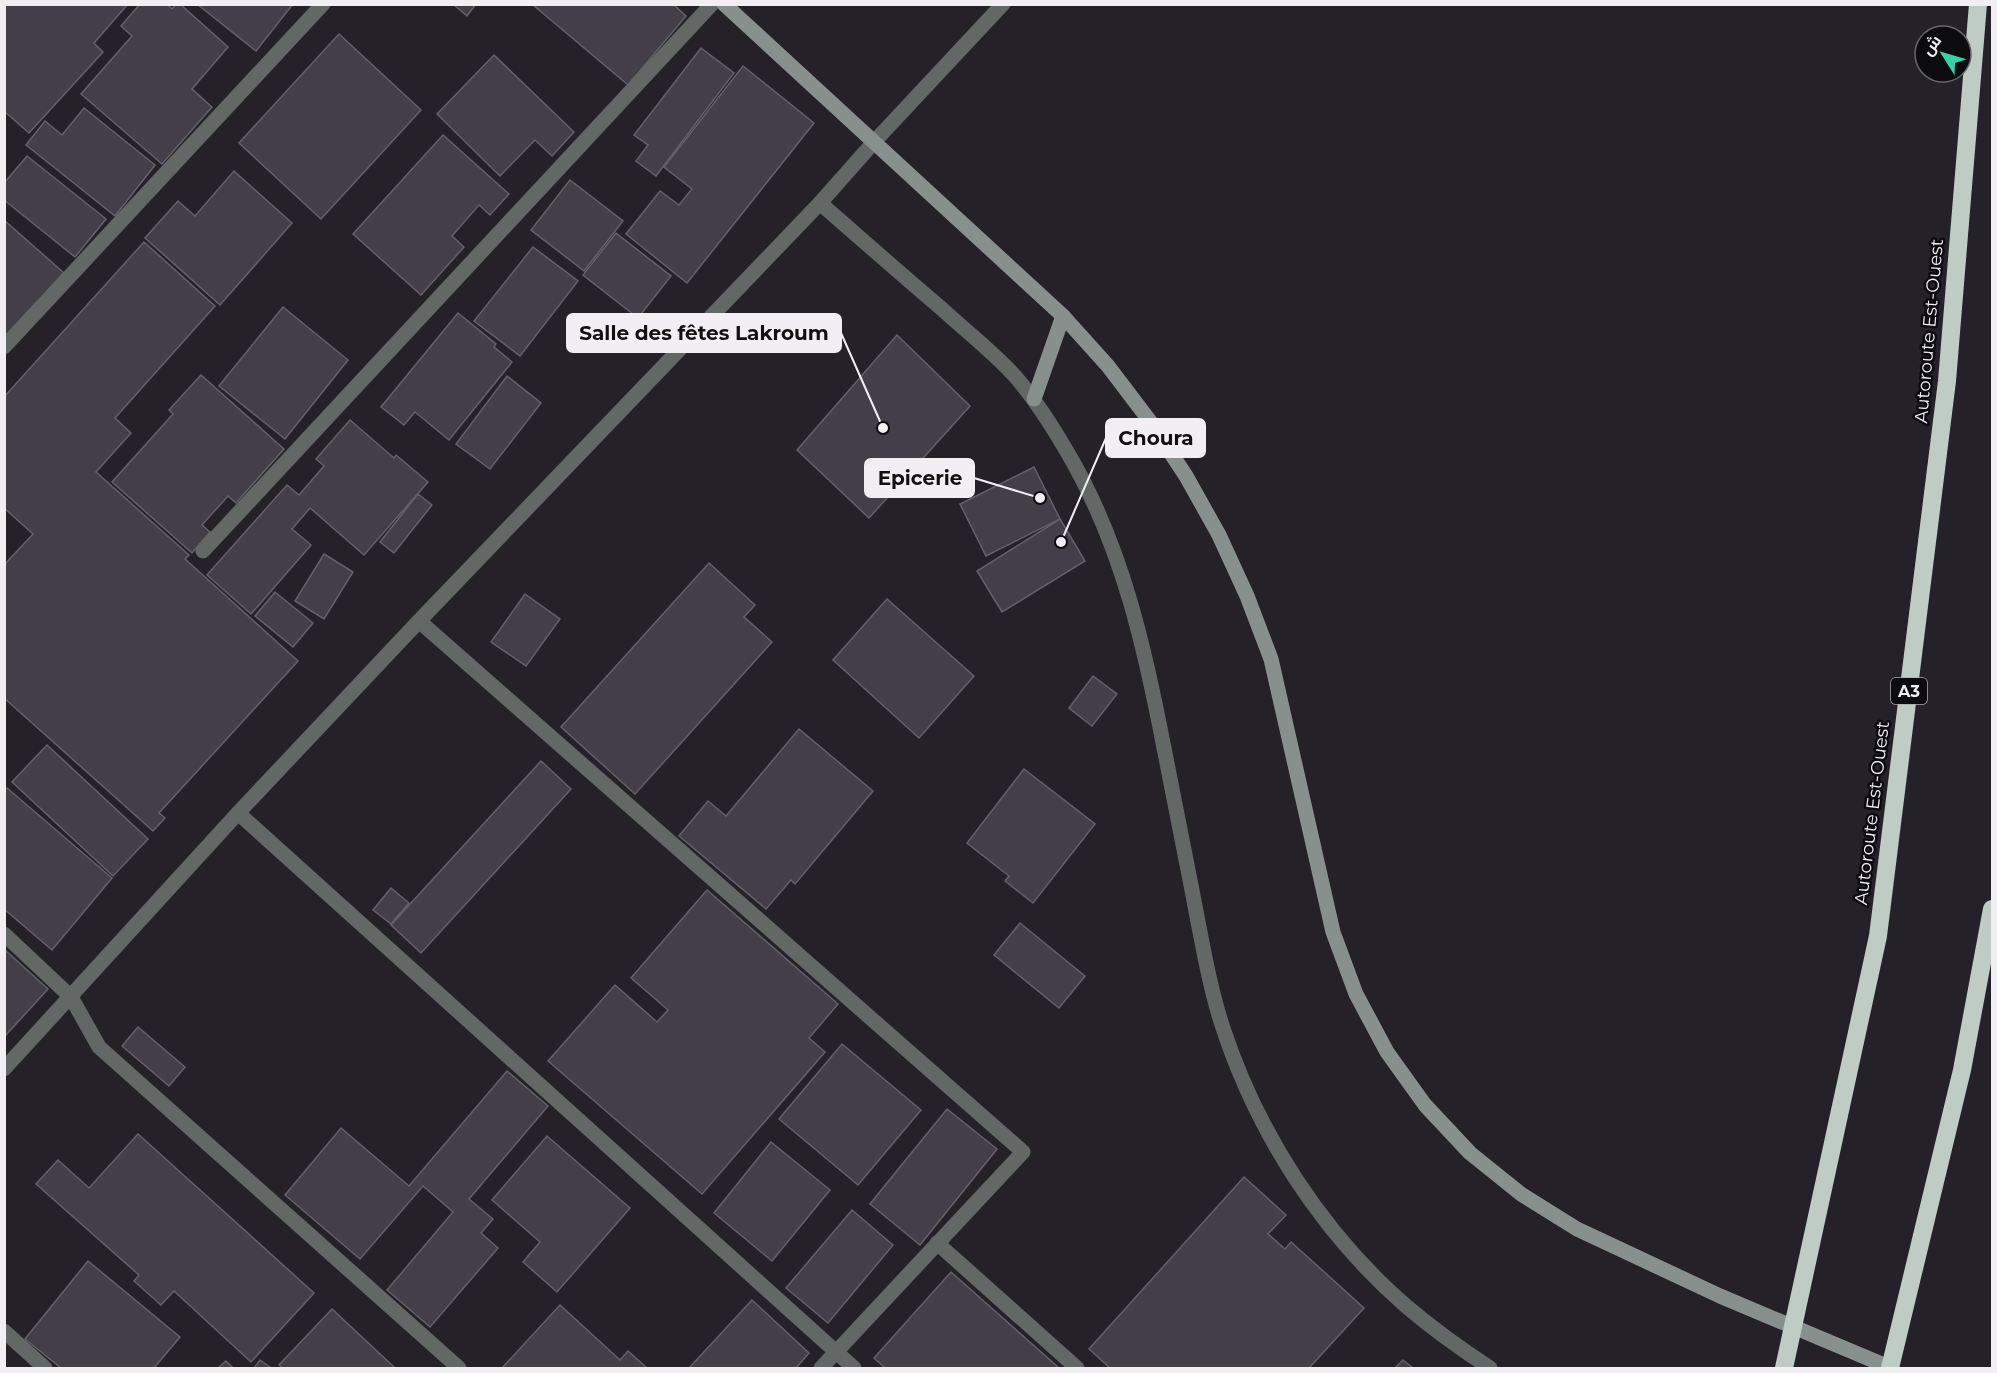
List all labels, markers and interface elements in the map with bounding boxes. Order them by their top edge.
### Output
north arrow [1913,24,1973,84]
text: ش [1918,31,1945,59]
street label: Autoroute Est-Ouest [1910,238,1948,424]
callout: Salle des fêtes Lakroum [567,314,841,352]
text: Salle des fêtes Lakroum [579,321,829,345]
callout: Choura [1106,419,1205,457]
text: Choura [1118,426,1194,450]
callout: Epicerie [865,459,974,497]
text: Epicerie [878,466,962,490]
road number: A3 [1891,678,1927,704]
street label: Autoroute Est-Ouest [1850,720,1894,906]

